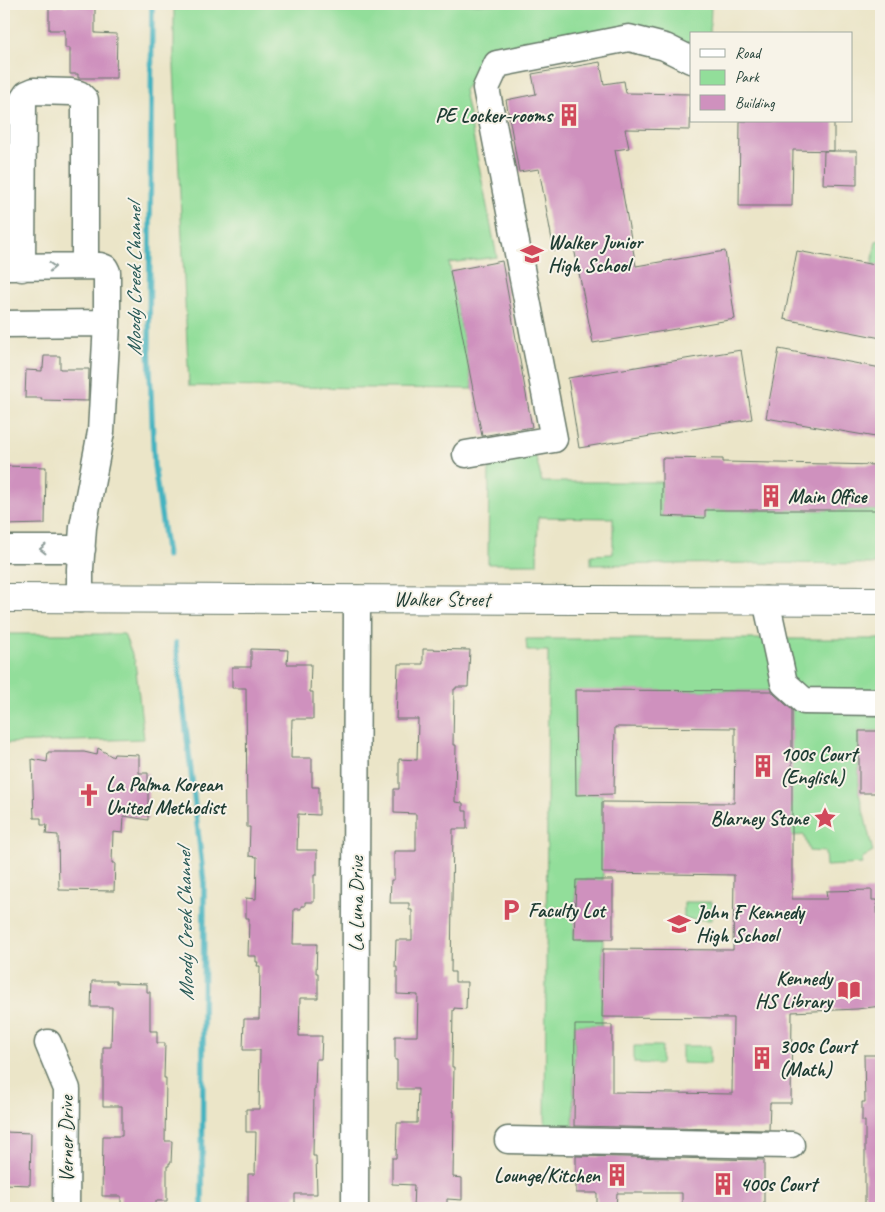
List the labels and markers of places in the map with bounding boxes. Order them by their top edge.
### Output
building icon: PE Locker-rooms [556,102,582,128]
place label: PE Locker-rooms [435,103,554,128]
place label: Walker Junior High School [548,230,645,278]
school or university icon: Walker Junior High School [519,241,545,267]
building icon: Main Office [758,483,784,509]
place label: Main Office [788,484,868,509]
place label: 100s Court (English) [780,742,860,790]
building icon: 100s Court (English) [750,753,776,779]
place label: La Palma Korean United Methodist [106,772,227,820]
church icon: La Palma Korean United Methodist [76,782,102,808]
place icon: Blarney Stone [812,805,838,831]
place label: Blarney Stone [711,806,810,831]
parking icon: Faculty Lot [498,897,524,923]
place label: Faculty Lot [528,898,607,923]
place label: John F Kennedy High School [694,900,806,948]
school or university icon: John F Kennedy High School [666,911,692,937]
place label: Kennedy HS Library [755,966,834,1014]
library icon: Kennedy HS Library [836,977,862,1003]
place label: 300s Court (Math) [779,1034,859,1082]
building icon: 300s Court (Math) [749,1045,775,1071]
building icon: Lounge/Kitchen [604,1162,630,1188]
place label: Lounge/Kitchen [494,1163,601,1188]
building icon: 400s Court [710,1171,736,1197]
place label: 400s Court [740,1172,820,1197]

